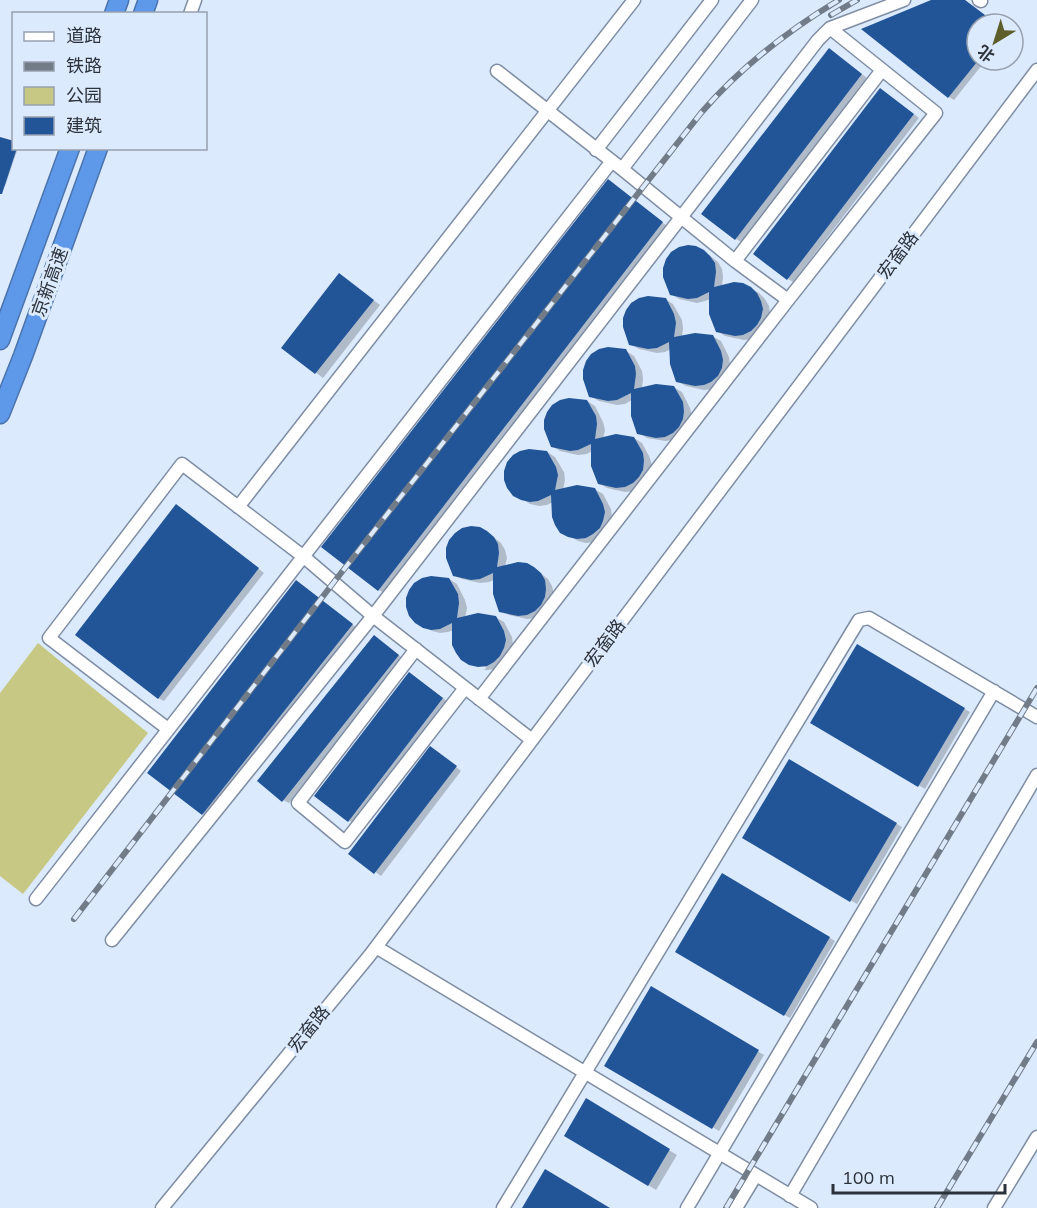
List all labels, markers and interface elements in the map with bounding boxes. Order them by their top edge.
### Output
legend [12,12,207,150]
north arrow [965,12,1025,72]
text: 道路 [66,24,102,47]
text: 北 [973,41,998,67]
text: 铁路 [66,54,102,77]
text: 公园 [66,84,102,107]
text: 建筑 [66,114,102,137]
street label: 宏奤路 [872,226,923,283]
street label: 京新高速 [26,244,73,320]
street label: 宏奤路 [579,614,630,671]
street label: 宏奤路 [283,1000,335,1057]
scale bar [833,1157,1006,1195]
text: 100 m [842,1166,895,1189]

